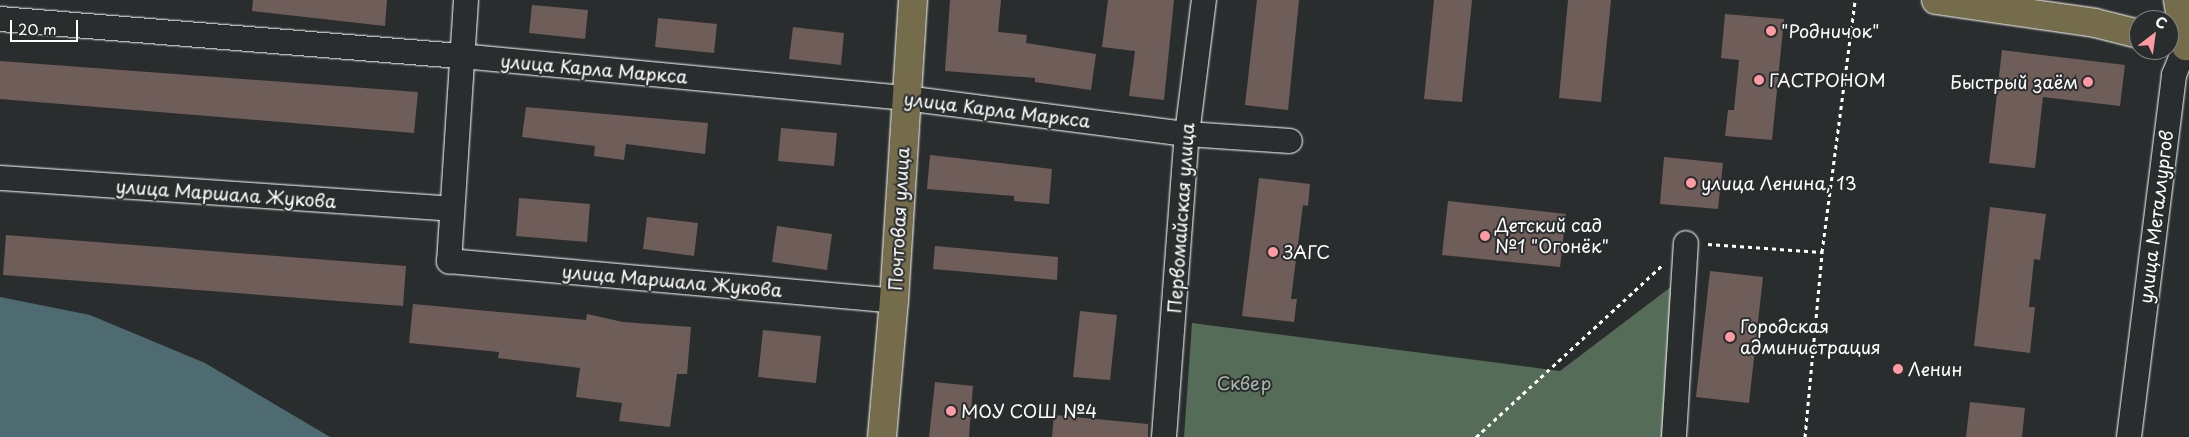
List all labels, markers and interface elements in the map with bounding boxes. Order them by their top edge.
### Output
scale bar [12,10,80,42]
north arrow [2129,10,2179,60]
text: С [2151,11,2171,34]
text: 20 m [18,17,57,40]
place label: "Родничок" [1781,20,1880,42]
marker: "Родничок" [1765,25,1777,37]
street label: улица Карла Маркса [499,50,689,88]
place label: ГАСТРОНОМ [1769,69,1886,91]
place label: Быстрый заём [1950,71,2078,93]
marker: ГАСТРОНОМ [1753,74,1765,86]
marker: Быстрый заём [2082,76,2094,88]
street label: улица Карла Маркса [902,88,1092,132]
street label: Первомайская улица [1164,122,1198,314]
street label: улица Металлургов [2135,129,2177,305]
street label: Почтовая улица [884,147,914,291]
place label: улица Ленина, 13 [1701,172,1858,194]
street label: улица Маршала Жукова [114,175,338,213]
marker: улица Ленина, 13 [1685,177,1697,189]
place label: Детский сад №1 "Огонёк" [1495,215,1609,258]
marker: Детский сад №1 "Огонёк" [1479,230,1491,242]
place label: ЗАГС [1283,241,1330,263]
marker: ЗАГС [1267,246,1279,258]
street label: улица Маршала Жукова [560,261,784,301]
place label: Городская администрация [1740,316,1881,358]
marker: Городская администрация [1724,331,1736,343]
place label: Ленин [1908,358,1962,380]
marker: Ленин [1892,363,1904,375]
park label: Сквер [1217,372,1271,394]
place label: МОУ СОШ №4 [961,400,1098,422]
marker: МОУ СОШ №4 [945,405,957,417]

